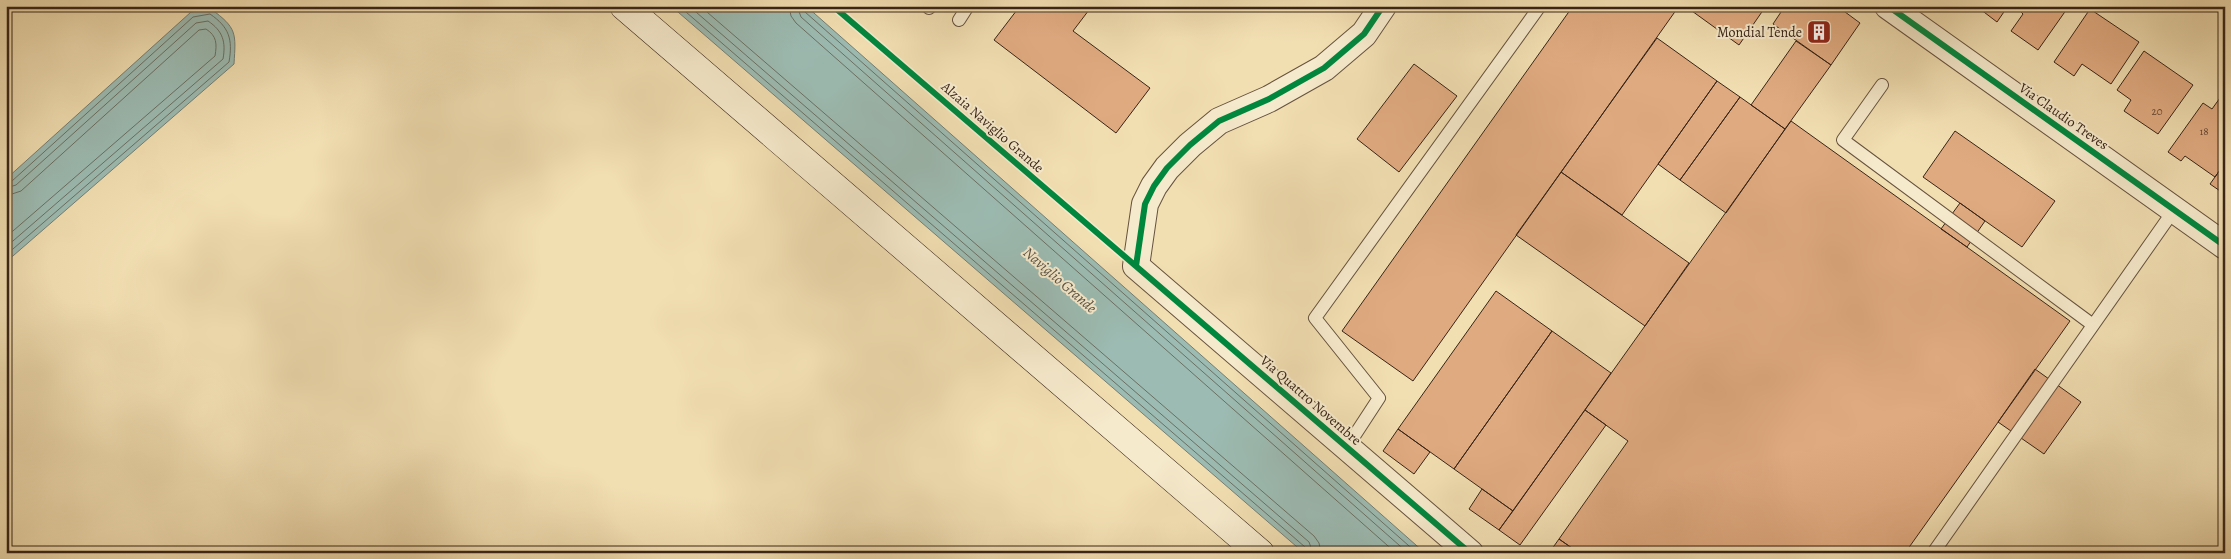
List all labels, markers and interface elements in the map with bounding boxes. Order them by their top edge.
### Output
building icon: Mondial Tende [1806,19,1832,45]
place label: Mondial Tende [1717,23,1802,42]
street label: Alzaia Naviglio Grande [937,77,1048,177]
street label: Via Claudio Treves [2014,78,2112,154]
house number: 20 [2151,104,2163,119]
house number: 18 [2199,124,2209,139]
water label: Naviglio Grande [1019,243,1101,318]
street label: Via Quattro Novembre [1255,350,1365,450]

